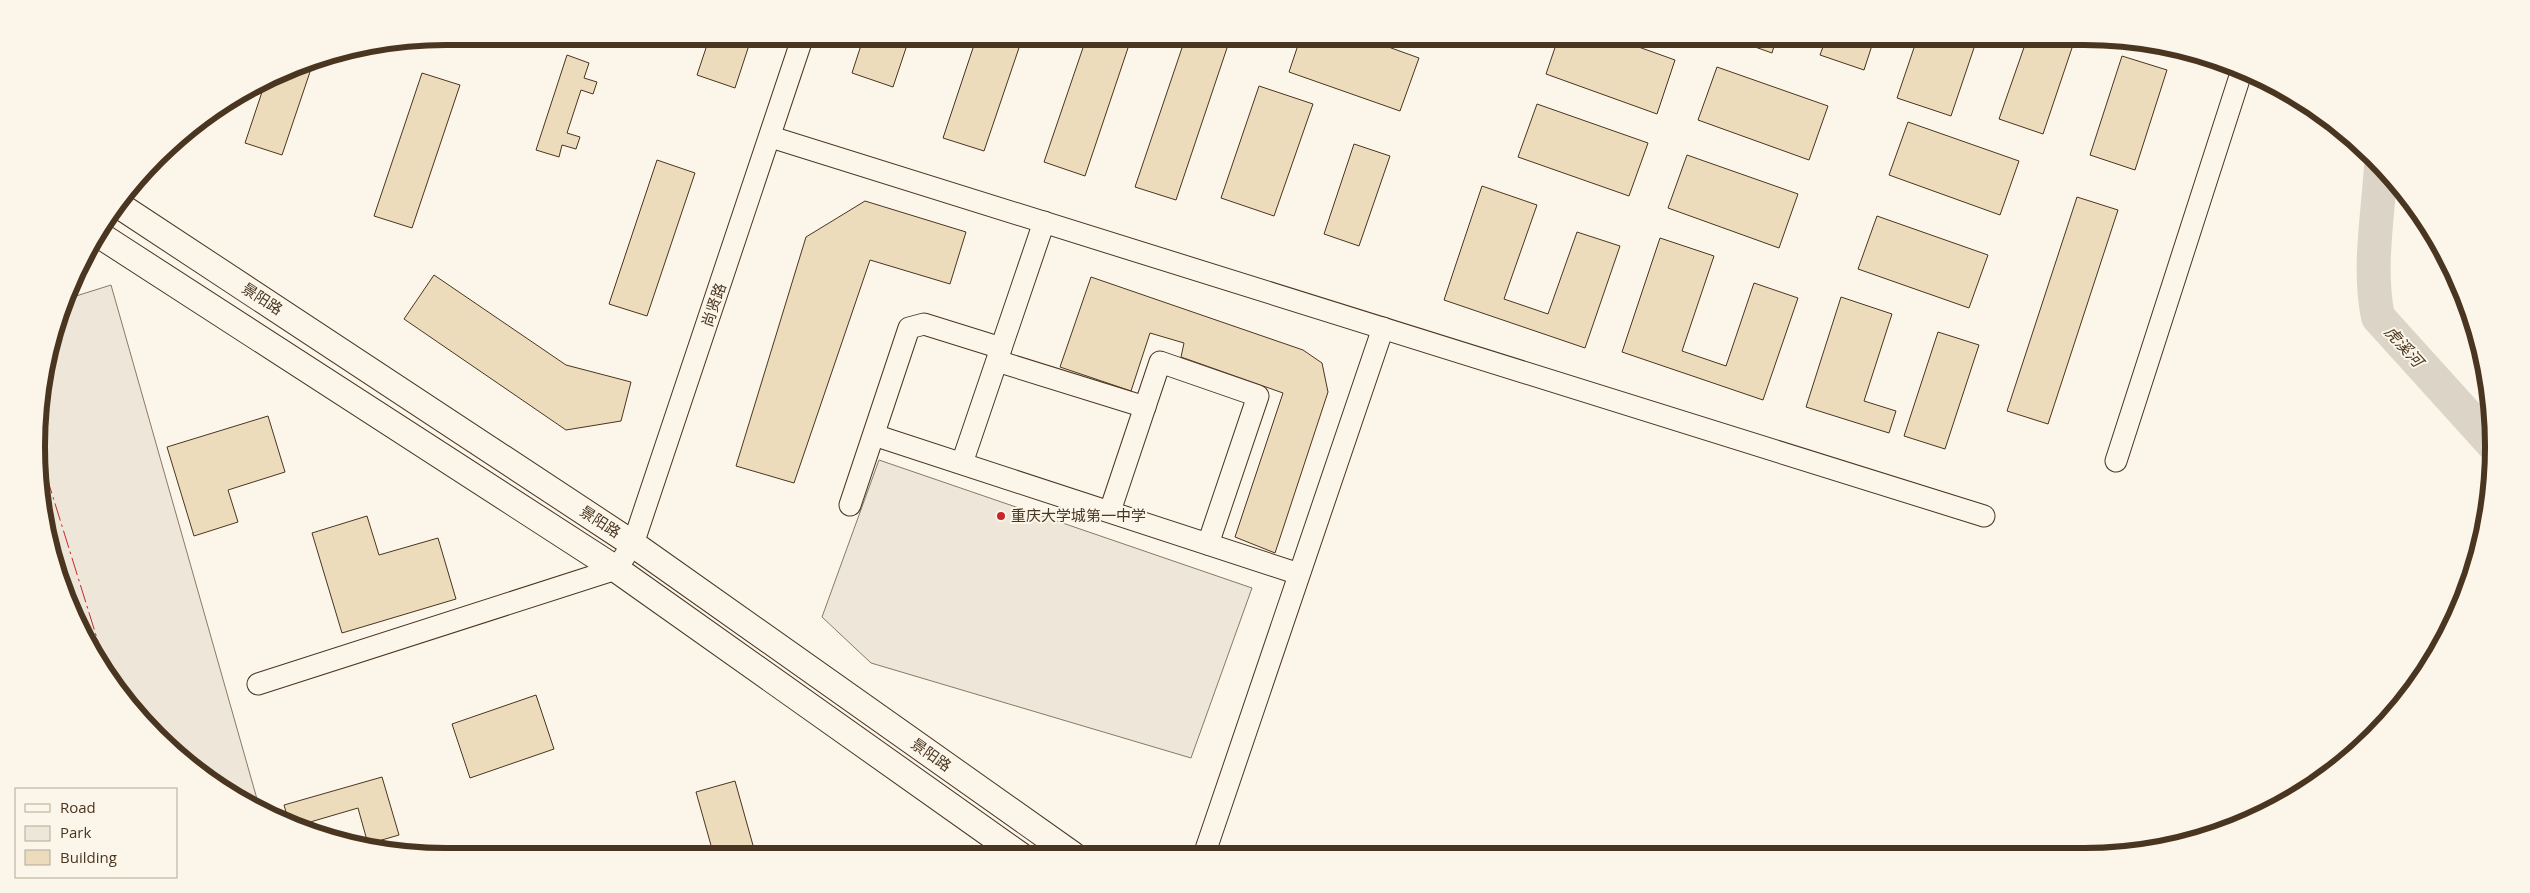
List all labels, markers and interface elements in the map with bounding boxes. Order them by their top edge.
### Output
street label: 景阳路 [238,278,287,319]
street label: 尚贤路 [696,280,730,329]
water label: 虎溪河 [2380,321,2430,373]
street label: 景阳路 [576,501,625,542]
place label: 重庆大学城第一中学 [1011,505,1146,525]
marker: 重庆大学城第一中学 [995,510,1007,522]
street label: 景阳路 [907,733,956,775]
legend [15,788,178,878]
text: Road [60,797,96,817]
text: Park [60,822,91,842]
text: Building [60,847,117,867]

